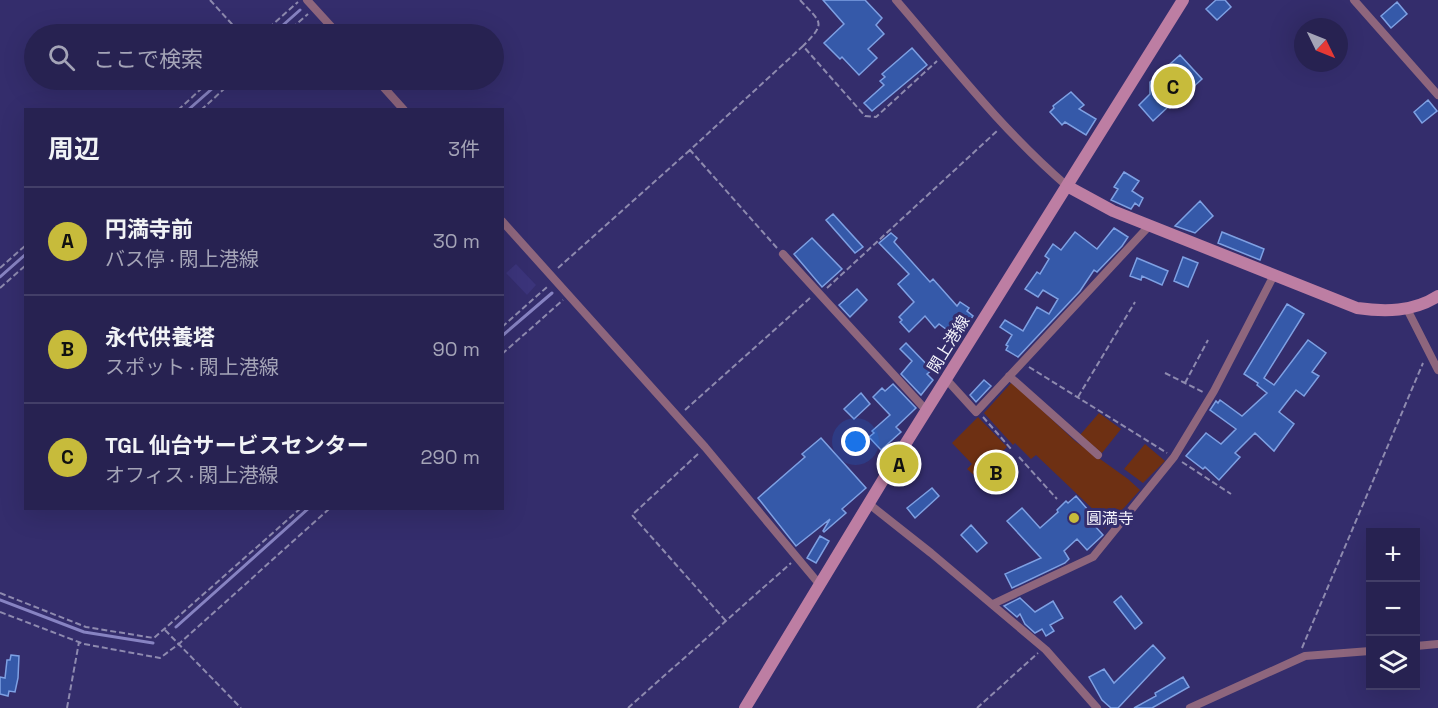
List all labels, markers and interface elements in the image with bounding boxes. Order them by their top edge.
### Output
north arrow [1294,18,1348,72]
search box [24,24,504,90]
icon: search [45,41,78,74]
text: ここで検索 [93,45,203,73]
pin: C [1154,64,1192,109]
text: 周辺 [48,132,100,166]
text: 3件 [448,136,480,162]
text: 円満寺前 [105,215,193,243]
text: A [61,228,74,254]
text: 30 m [433,228,480,254]
text: バス停 · 閖上港線 [105,246,259,272]
street label: 閖上港線 [923,312,974,377]
text: 永代供養塔 [105,323,215,351]
text: B [61,336,74,362]
text: 90 m [433,336,480,362]
text: スポット · 閖上港線 [105,354,279,380]
your location [841,427,870,456]
text: TGL 仙台サービスセンター [105,431,369,459]
pin: A [880,442,918,486]
text: C [61,444,74,470]
text: 290 m [421,444,480,470]
pin: B [976,450,1016,494]
text: オフィス · 閖上港線 [105,462,279,488]
place label: 圓満寺 [1086,508,1134,529]
marker: 圓満寺 [1067,511,1081,525]
map controls [1366,528,1420,690]
button: + [1366,528,1420,582]
button: − [1366,582,1420,636]
button: layers [1366,636,1420,690]

